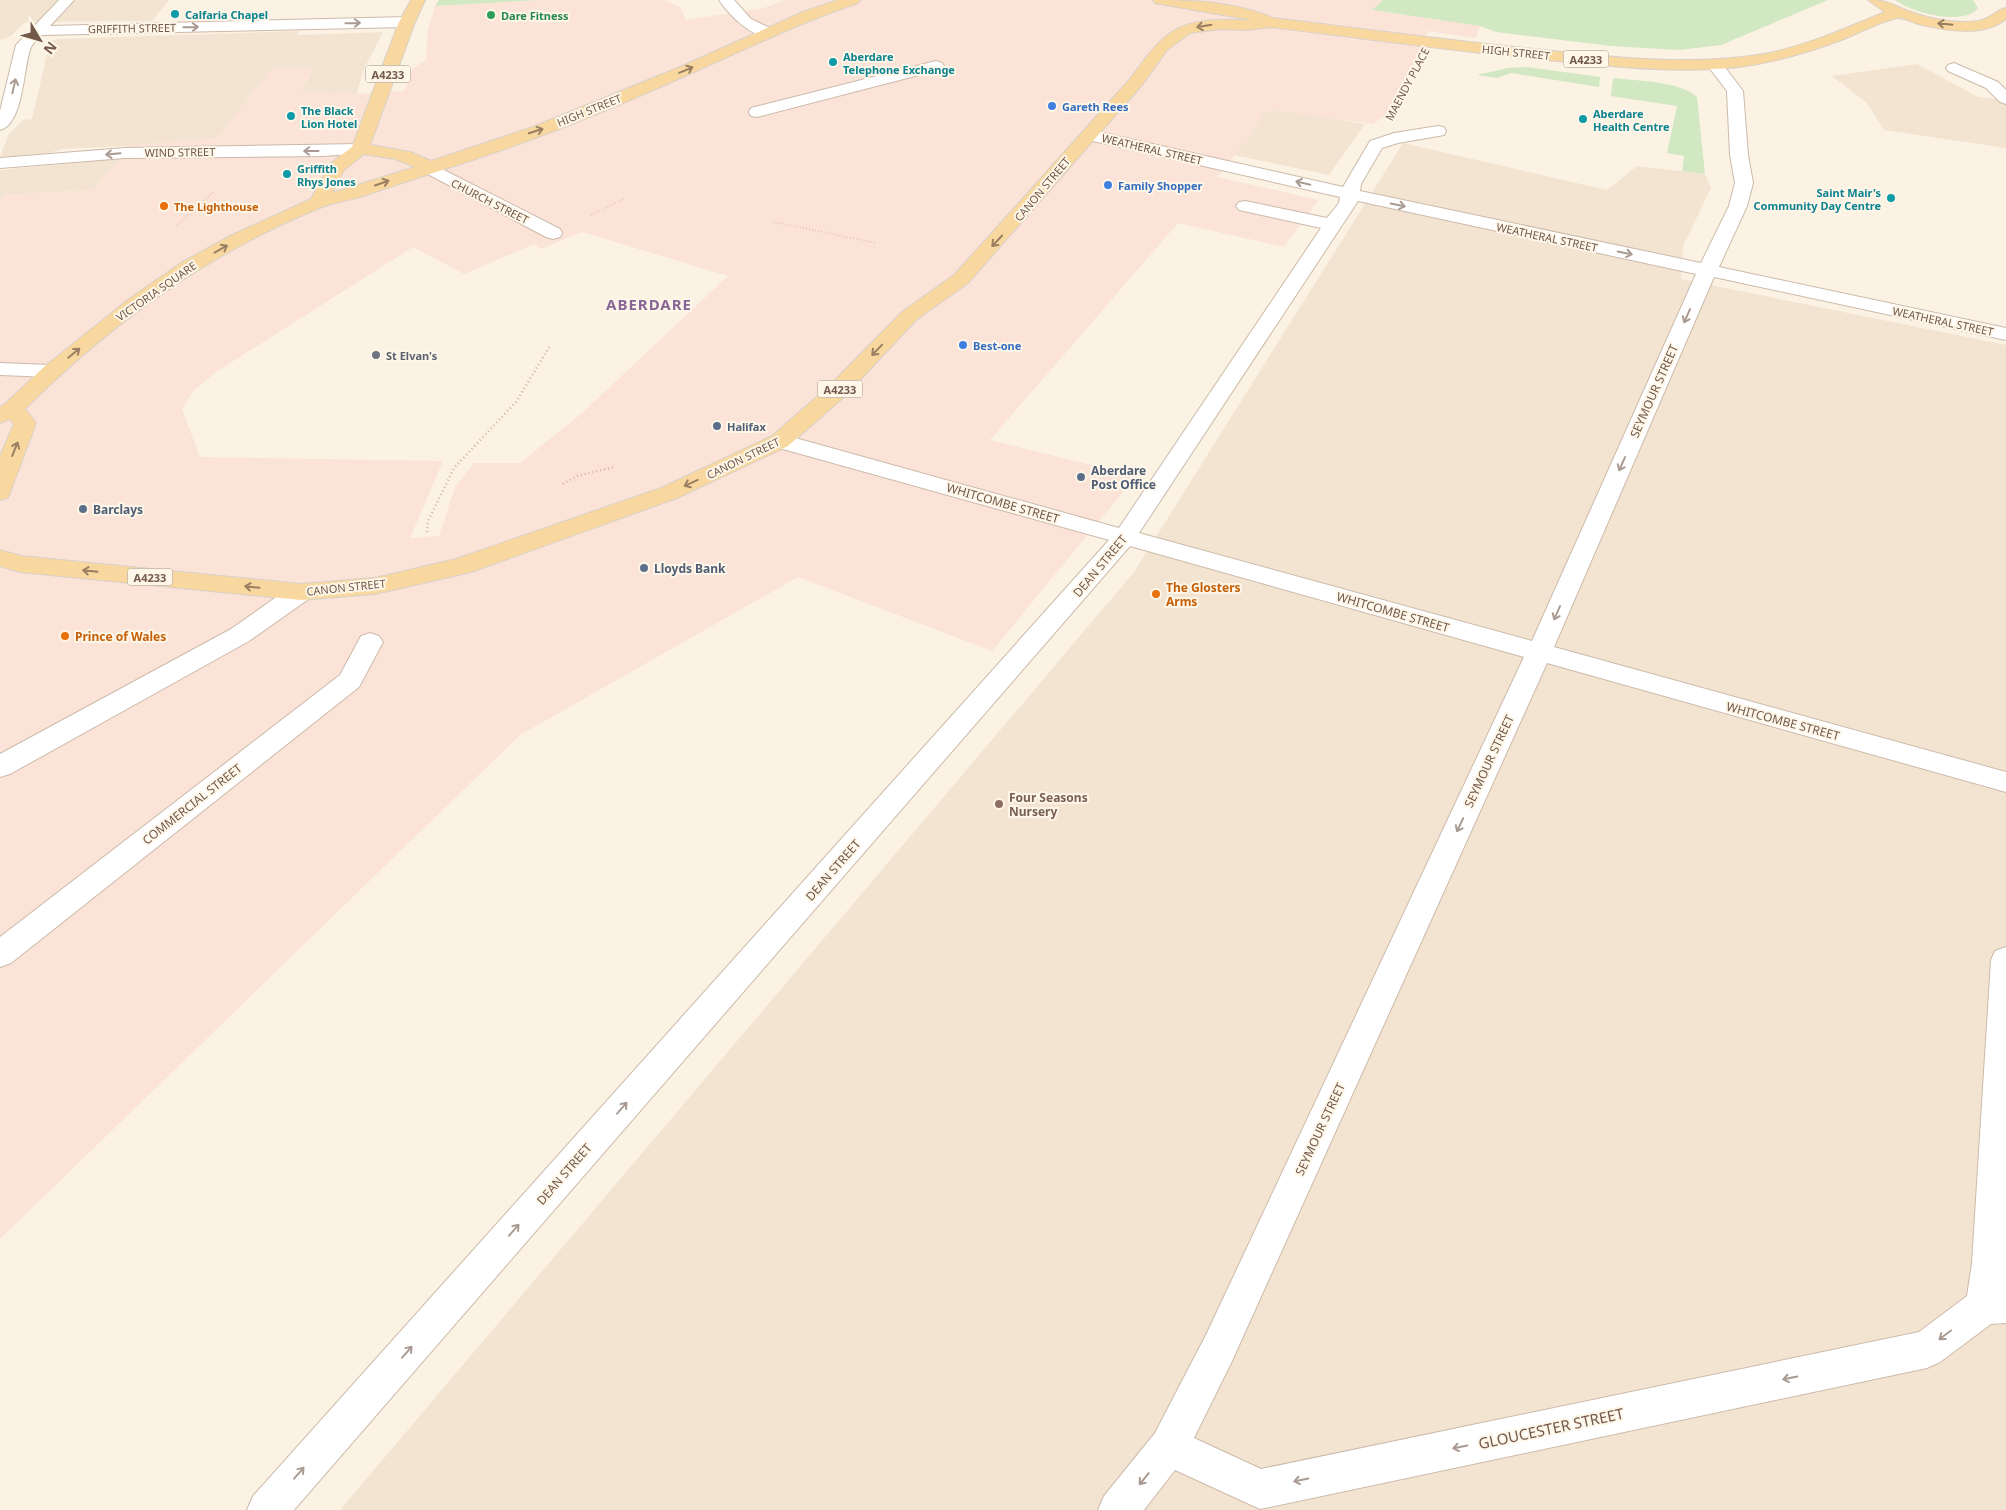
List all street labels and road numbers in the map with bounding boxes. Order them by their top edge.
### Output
street label: GRIFFITH STREET [88,20,176,36]
street label: HIGH STREET [1481,41,1551,63]
street label: MAENDY PLACE [1381,45,1433,123]
road number: A4233 [1564,51,1608,68]
road number: A4233 [366,66,410,82]
street label: HIGH STREET [555,90,623,130]
street label: WEATHERAL STREET [1100,130,1204,168]
street label: WIND STREET [145,144,215,160]
street label: CANON STREET [1011,154,1073,224]
street label: CHURCH STREET [449,175,531,227]
street label: WEATHERAL STREET [1495,219,1599,255]
street label: VICTORIA SQUARE [113,258,199,324]
street label: WEATHERAL STREET [1891,303,1995,339]
street label: SEYMOUR STREET [1626,341,1682,440]
road number: A4233 [818,380,862,398]
street label: CANON STREET [704,434,782,482]
street label: WHITCOMBE STREET [945,479,1062,527]
street label: DEAN STREET [1069,531,1131,601]
road number: A4233 [128,568,172,586]
street label: CANON STREET [306,575,386,599]
street label: WHITCOMBE STREET [1335,588,1452,636]
street label: WHITCOMBE STREET [1725,698,1842,744]
street label: SEYMOUR STREET [1460,712,1518,810]
street label: COMMERCIAL STREET [139,760,246,848]
street label: DEAN STREET [802,835,865,904]
street label: SEYMOUR STREET [1291,1080,1349,1178]
street label: DEAN STREET [533,1139,596,1208]
street label: GLOUCESTER STREET [1477,1403,1626,1453]

